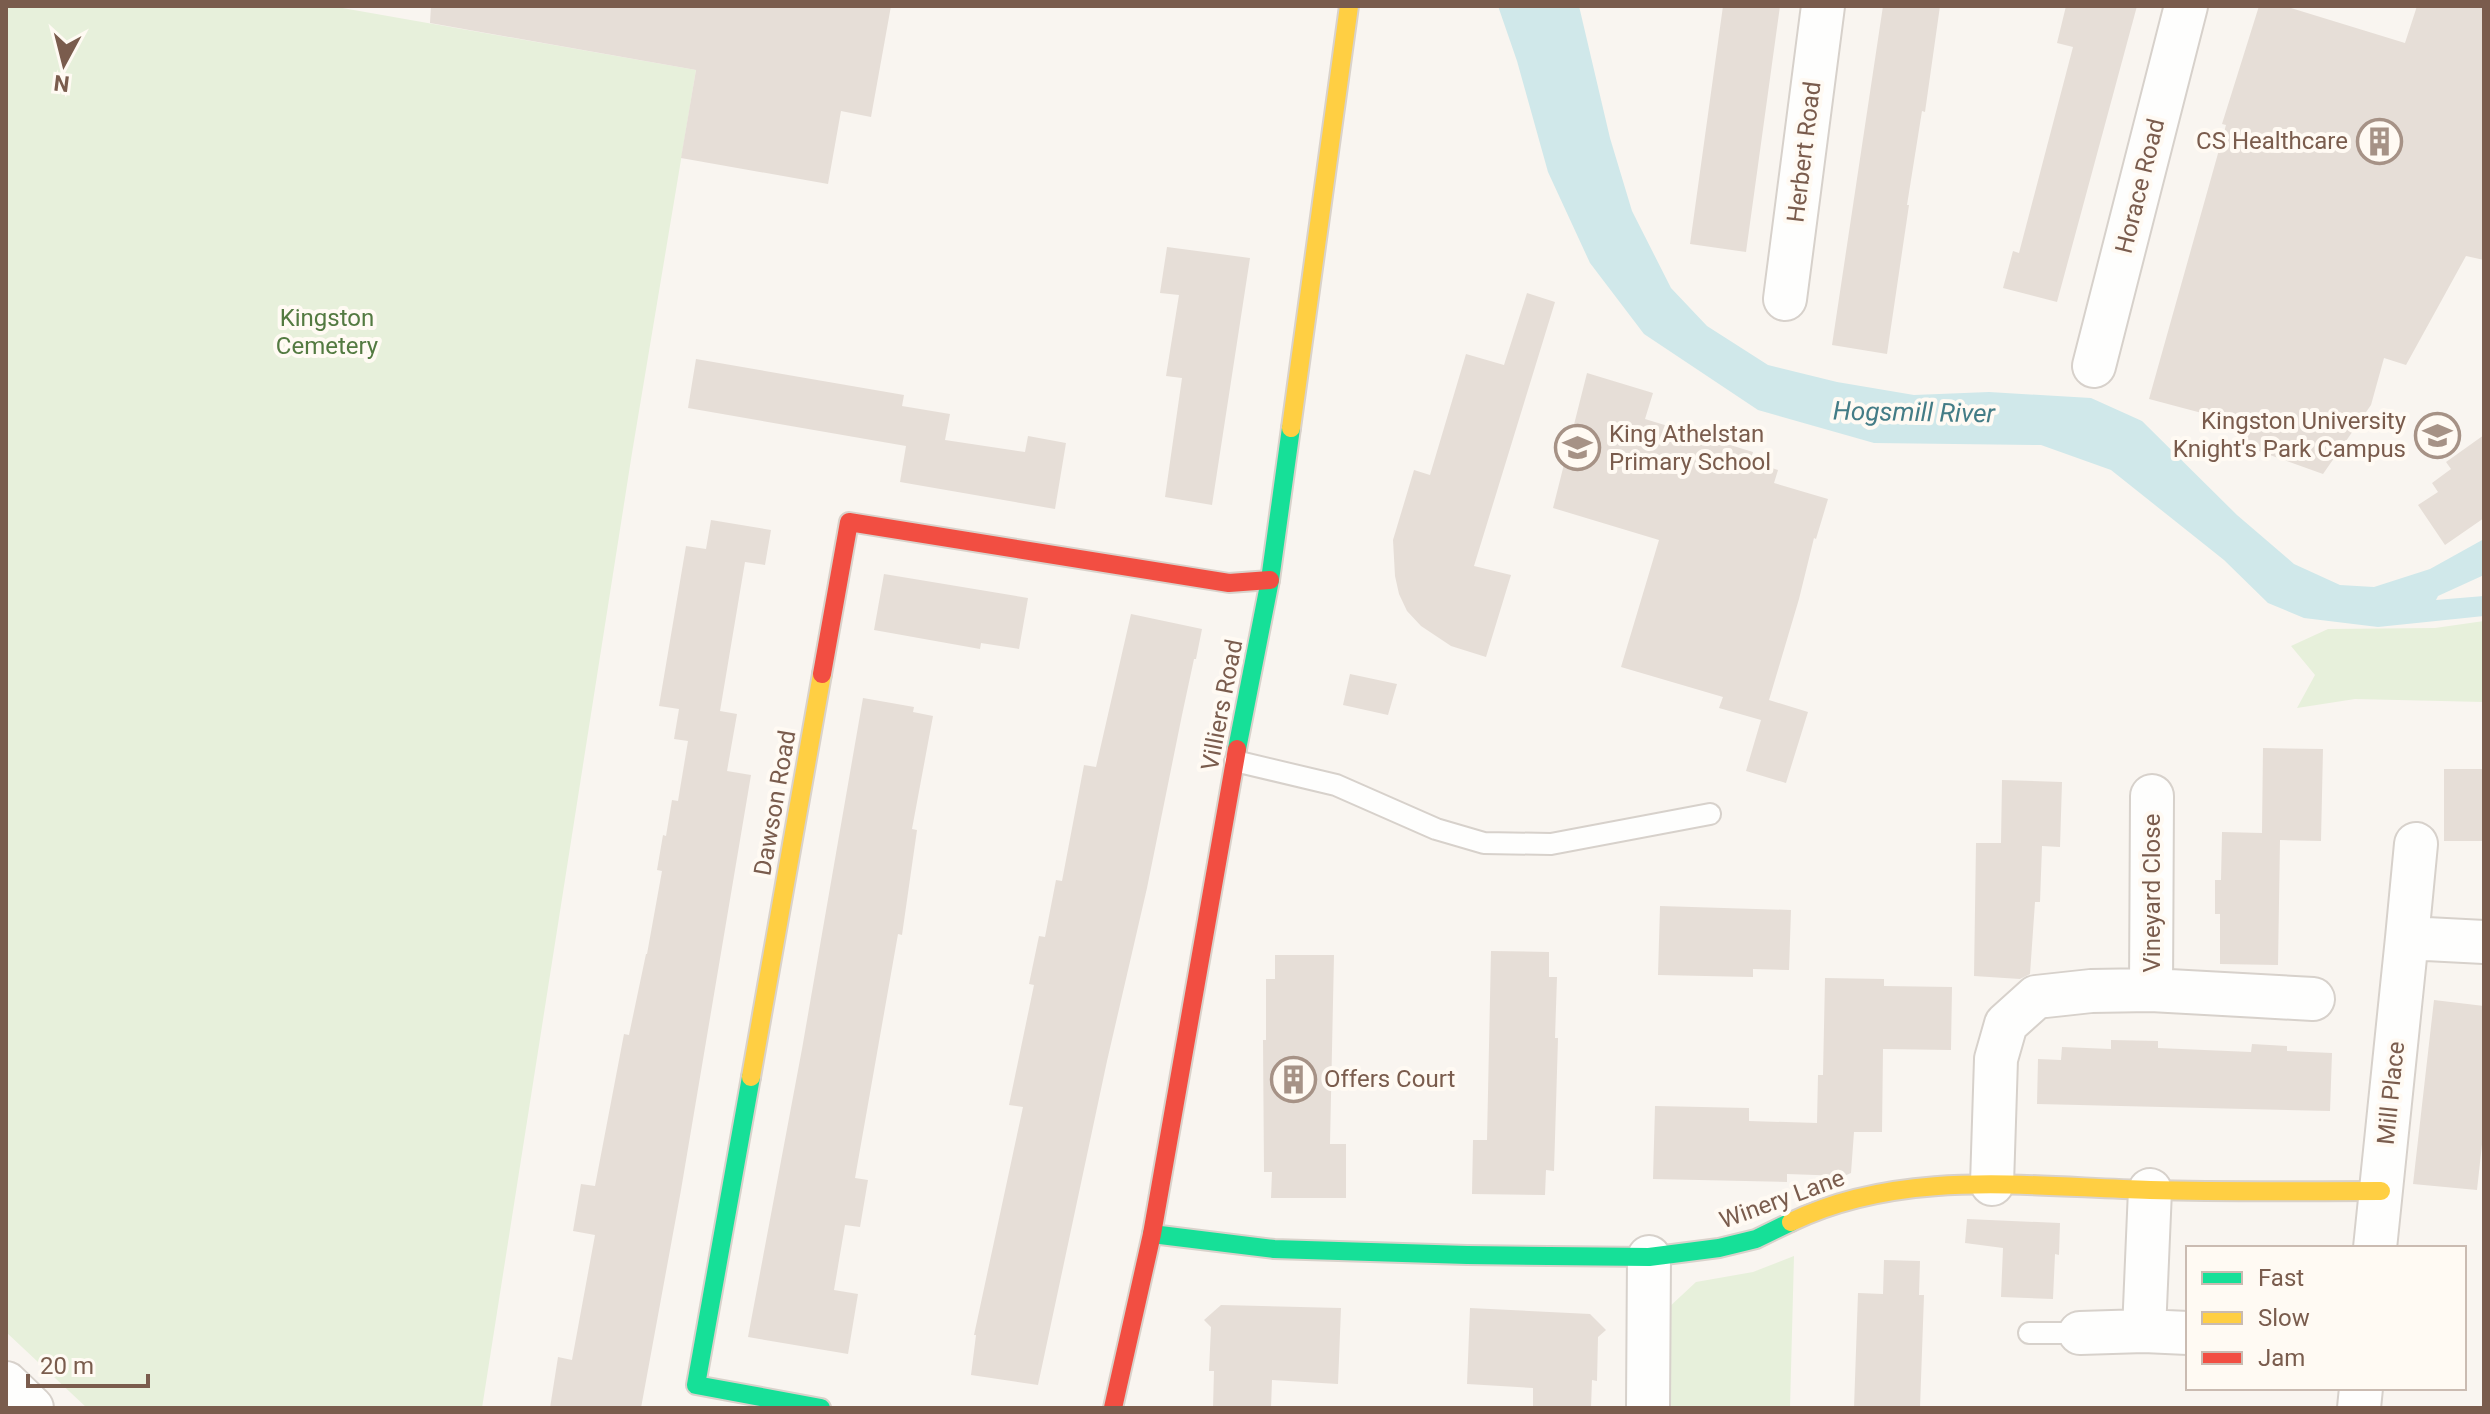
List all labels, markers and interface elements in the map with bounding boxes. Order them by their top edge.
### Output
north arrow [24,24,104,104]
text: N [52,70,71,97]
street label: Herbert Road [1781,80,1827,224]
street label: Horace Road [2110,116,2170,256]
building icon: CS Healthcare [2355,117,2403,165]
place label: CS Healthcare [2196,127,2348,155]
park label: Kingston Cemetery [276,304,379,360]
water label: Hogsmill River [1833,396,1997,428]
place label: Kingston University Knight's Park Campus [2173,407,2407,463]
school or university icon: Kingston University Knight's Park Campus [2413,411,2461,459]
place label: King Athelstan Primary School [1609,420,1771,476]
school or university icon: King Athelstan Primary School [1554,424,1602,472]
street label: Villiers Road [1196,637,1248,773]
street label: Dawson Road [748,728,802,878]
street label: Vineyard Close [2138,814,2166,972]
street label: Mill Place [2372,1040,2410,1146]
building icon: Offers Court [1269,1055,1317,1103]
place label: Offers Court [1324,1065,1455,1093]
street label: Winery Lane [1716,1163,1848,1235]
legend [2186,1246,2466,1390]
text: Fast [2258,1264,2304,1292]
text: Slow [2258,1304,2310,1332]
scale bar [28,1338,148,1388]
text: Jam [2258,1344,2305,1372]
text: 20 m [40,1352,94,1380]

